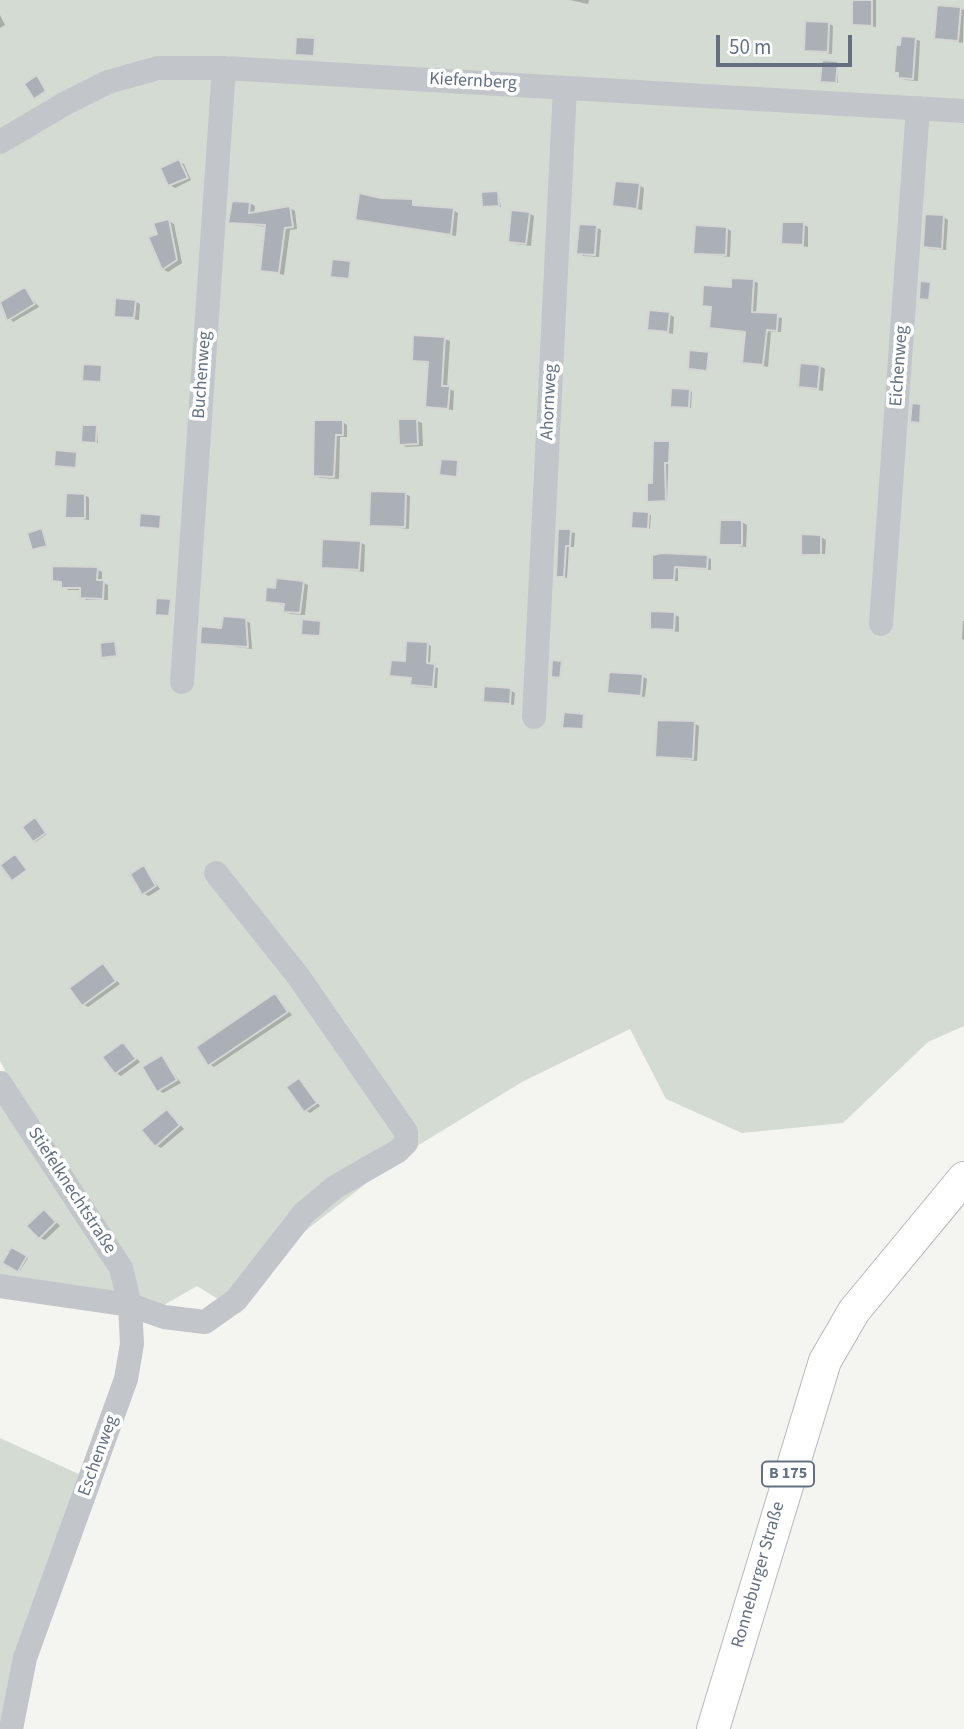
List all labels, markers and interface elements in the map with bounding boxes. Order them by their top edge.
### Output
scale bar [719,21,856,65]
text: 50 m [729,32,771,62]
street label: Kiefernberg [429,69,517,95]
street label: Eichenweg [886,325,914,407]
street label: Buchenweg [189,330,217,420]
street label: Ahornweg [537,363,563,441]
street label: Stiefelknechtstraße [22,1124,120,1258]
street label: Eschenweg [74,1413,124,1499]
road number: B 175 [762,1462,814,1486]
street label: Ronneburger Straße [728,1499,790,1651]

